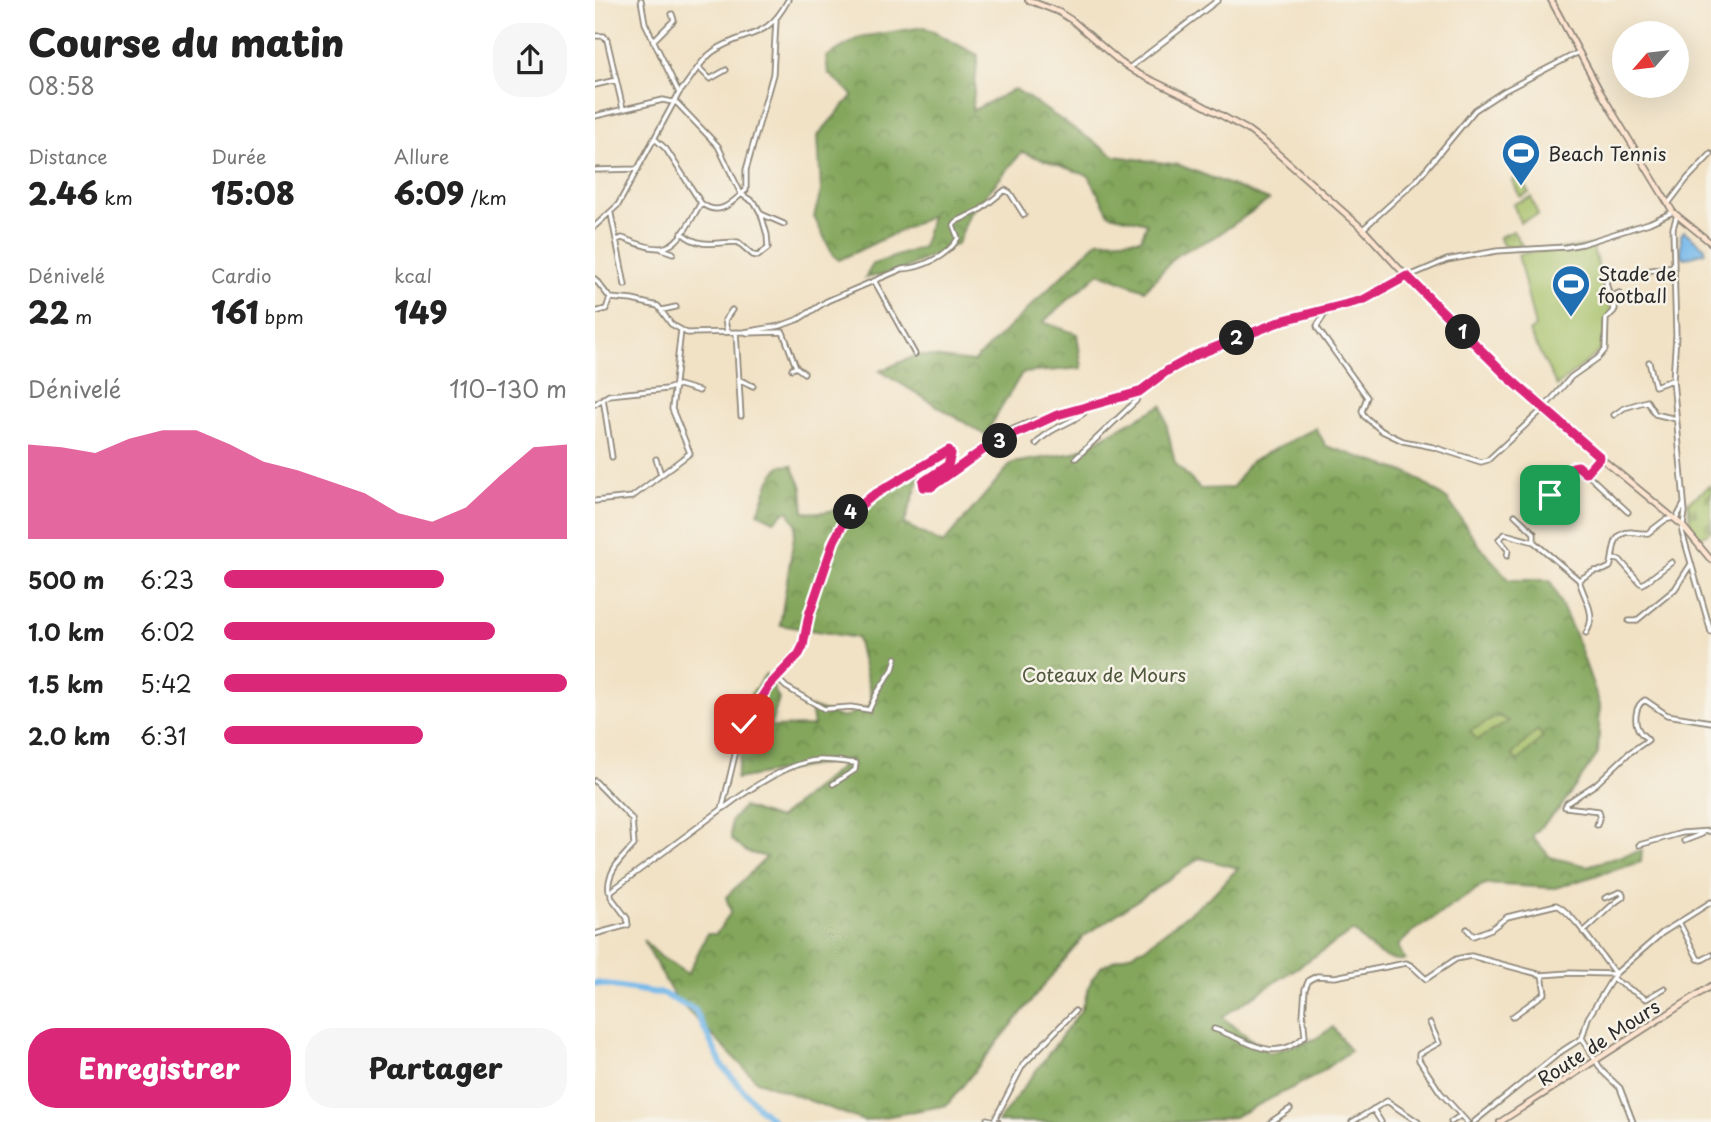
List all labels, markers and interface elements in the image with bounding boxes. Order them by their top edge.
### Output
text: Course du matin [28,13,344,70]
north arrow [1612,21,1689,98]
map controls [1612,21,1689,98]
button: share [493,23,567,97]
text: 08:58 [28,68,95,103]
sports icon: Beach Tennis [1500,132,1542,187]
place label: Beach Tennis [1548,139,1667,167]
text: Distance [28,142,108,170]
text: Durée [211,142,267,170]
text: Allure [394,142,449,170]
text: 2.46 [28,170,98,215]
text: 15:08 [211,170,295,215]
text: 6:09 [394,170,464,215]
text: km [98,183,133,211]
text: /km [464,183,507,211]
place label: Stade de football [1598,259,1677,309]
text: Dénivelé [28,261,105,289]
text: Cardio [211,261,272,289]
text: kcal [394,261,432,289]
sports icon: Stade de football [1550,263,1592,318]
text: 22 [28,289,69,334]
text: 161 [211,289,258,334]
text: 149 [394,289,447,334]
text: m [69,302,92,330]
text: bpm [258,302,304,330]
pin: 1 [1445,314,1481,350]
text: 1 [1458,317,1467,345]
pin: 2 [1219,320,1255,356]
text: 2 [1230,323,1243,351]
text: Dénivelé [28,371,121,406]
text: 110–130 m [449,371,567,406]
pin: 3 [983,424,1017,458]
text: 3 [993,426,1006,454]
pin [1520,465,1580,525]
icon: arrive [1531,476,1569,514]
pin: 4 [833,494,869,530]
text: 4 [844,497,857,525]
text: 500 m [28,562,105,597]
text: 6:23 [140,562,194,597]
text: 1.0 km [28,614,105,649]
text: 6:02 [140,614,195,649]
park label: Coteaux de Mours [1022,660,1186,688]
text: 1.5 km [28,666,104,701]
text: 5:42 [140,666,192,701]
pin [714,694,774,754]
icon: check [725,705,763,743]
text: 2.0 km [28,718,110,753]
text: 6:31 [140,718,187,753]
street label: Route de Mours [1531,992,1665,1092]
button: Enregistrer [28,1028,291,1108]
button: Partager [305,1028,567,1108]

